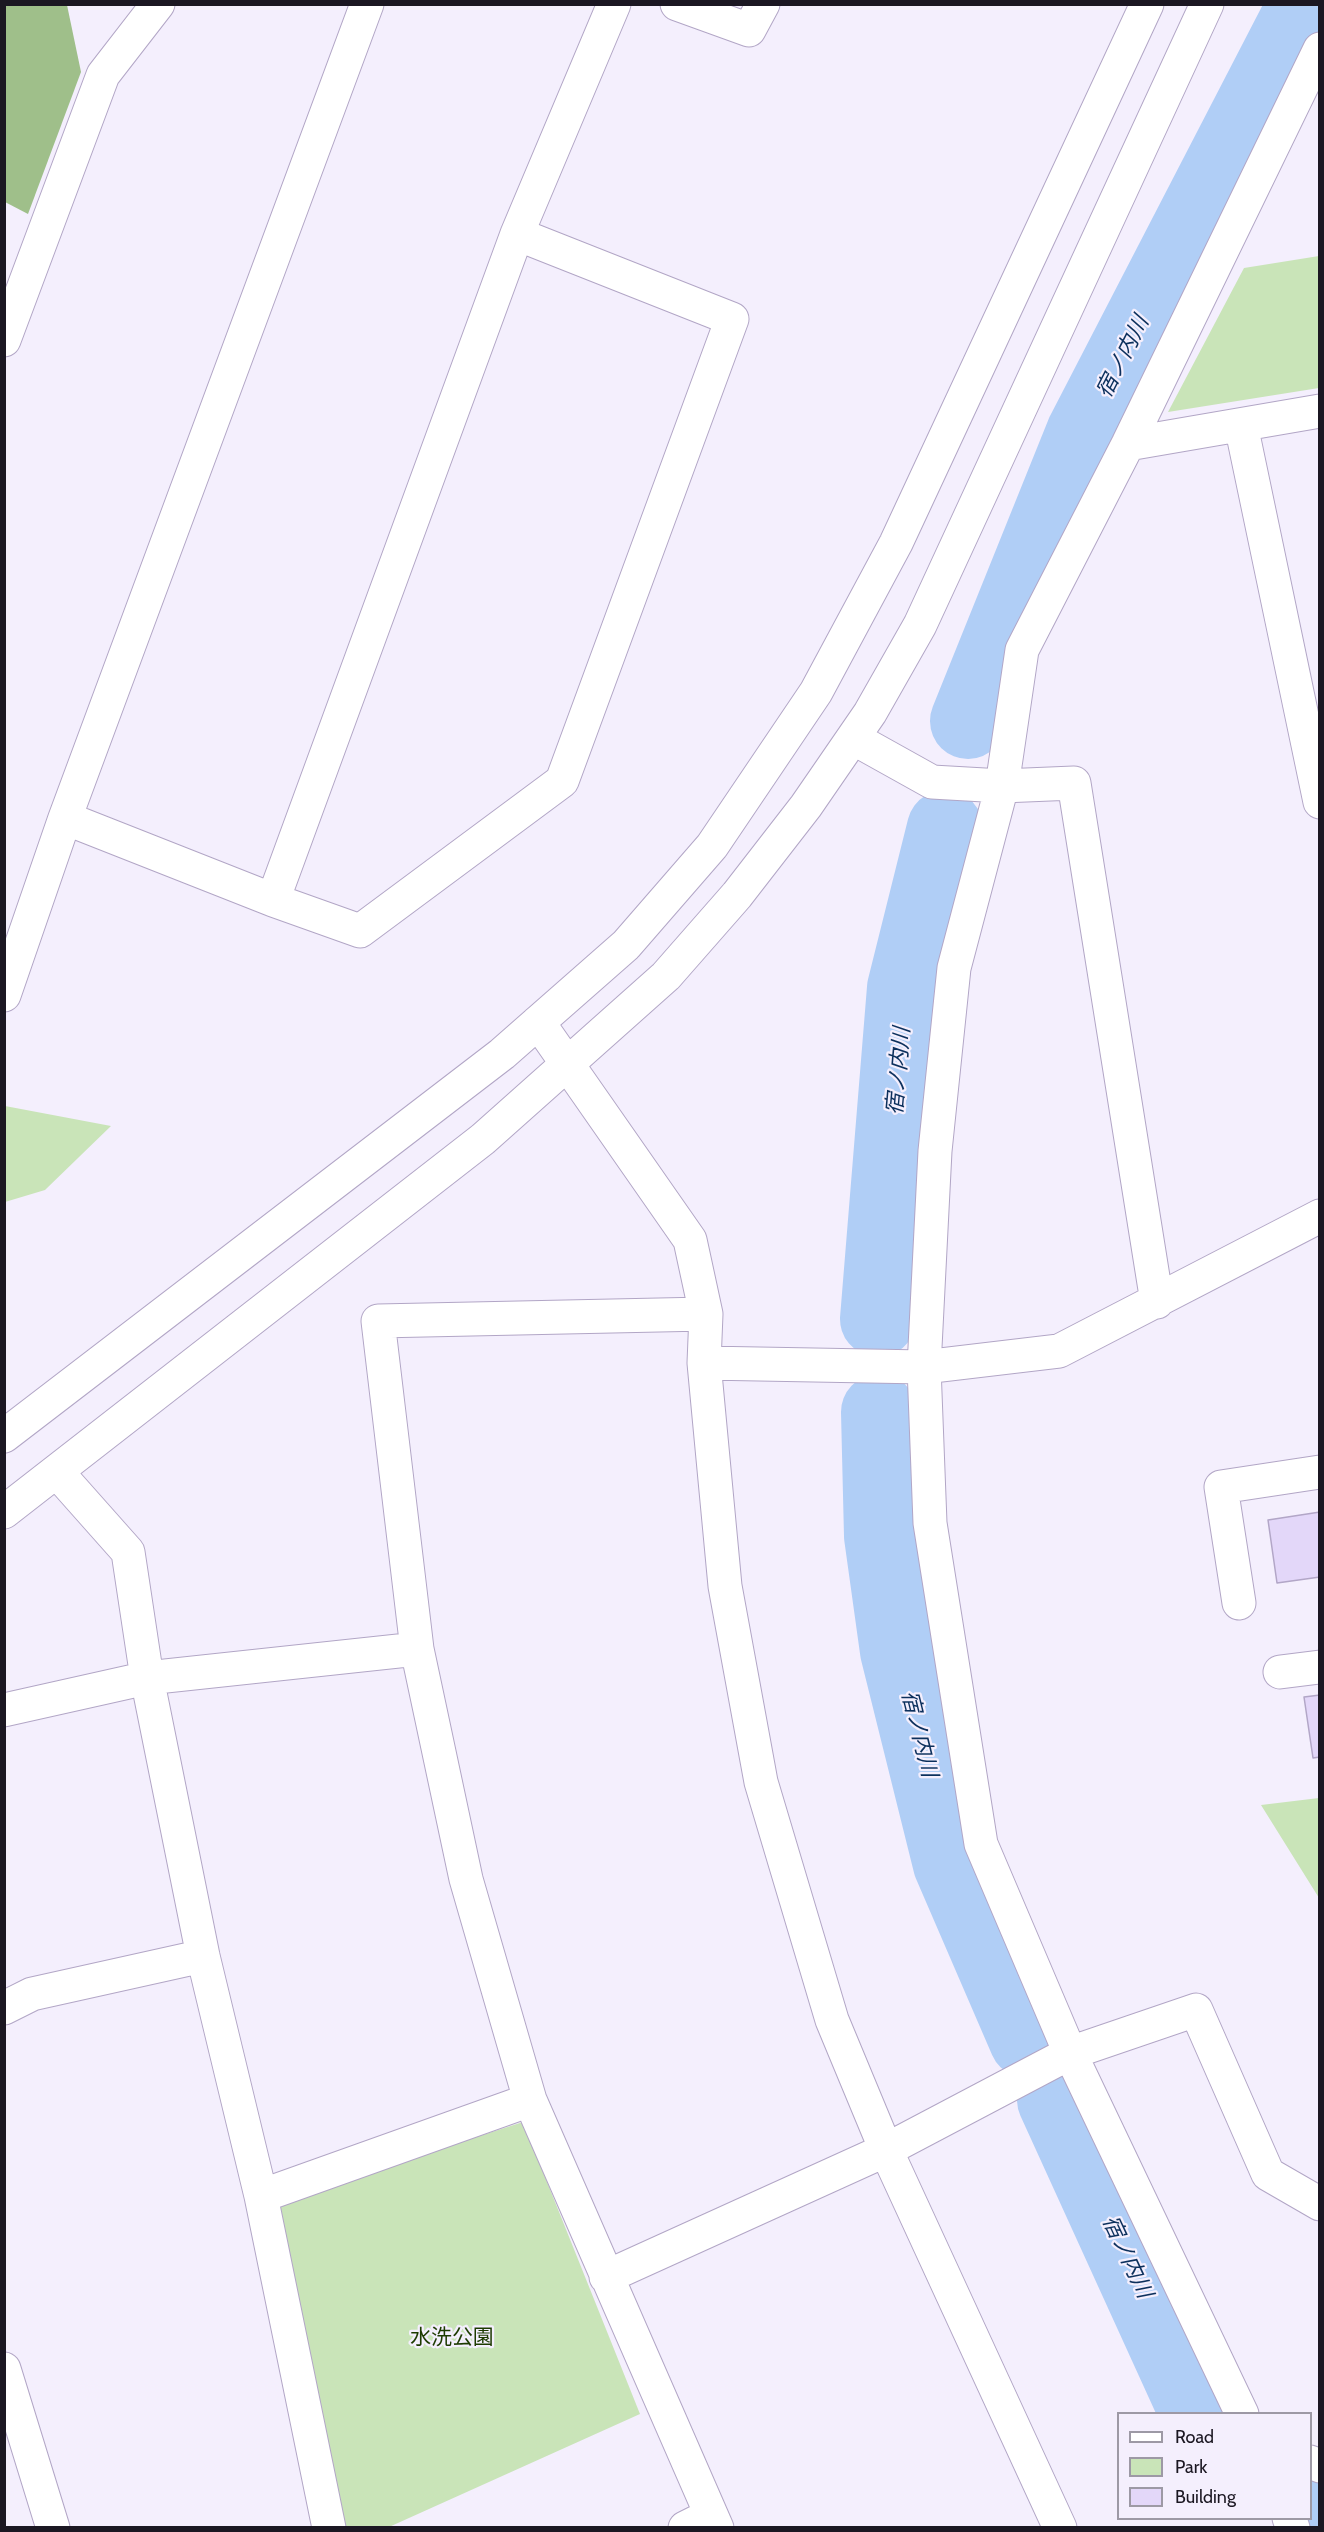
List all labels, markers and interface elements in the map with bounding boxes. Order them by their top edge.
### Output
water label: 宿ノ内川 [1091,312,1155,402]
water label: 宿ノ内川 [882,1026,916,1116]
water label: 宿ノ内川 [896,1688,942,1780]
water label: 宿ノ内川 [1096,2212,1158,2302]
park label: 水洗公園 [410,2325,494,2351]
legend [1117,2412,1312,2520]
text: Road [1175,2426,1214,2448]
text: Park [1175,2456,1207,2478]
text: Building [1175,2486,1236,2508]

